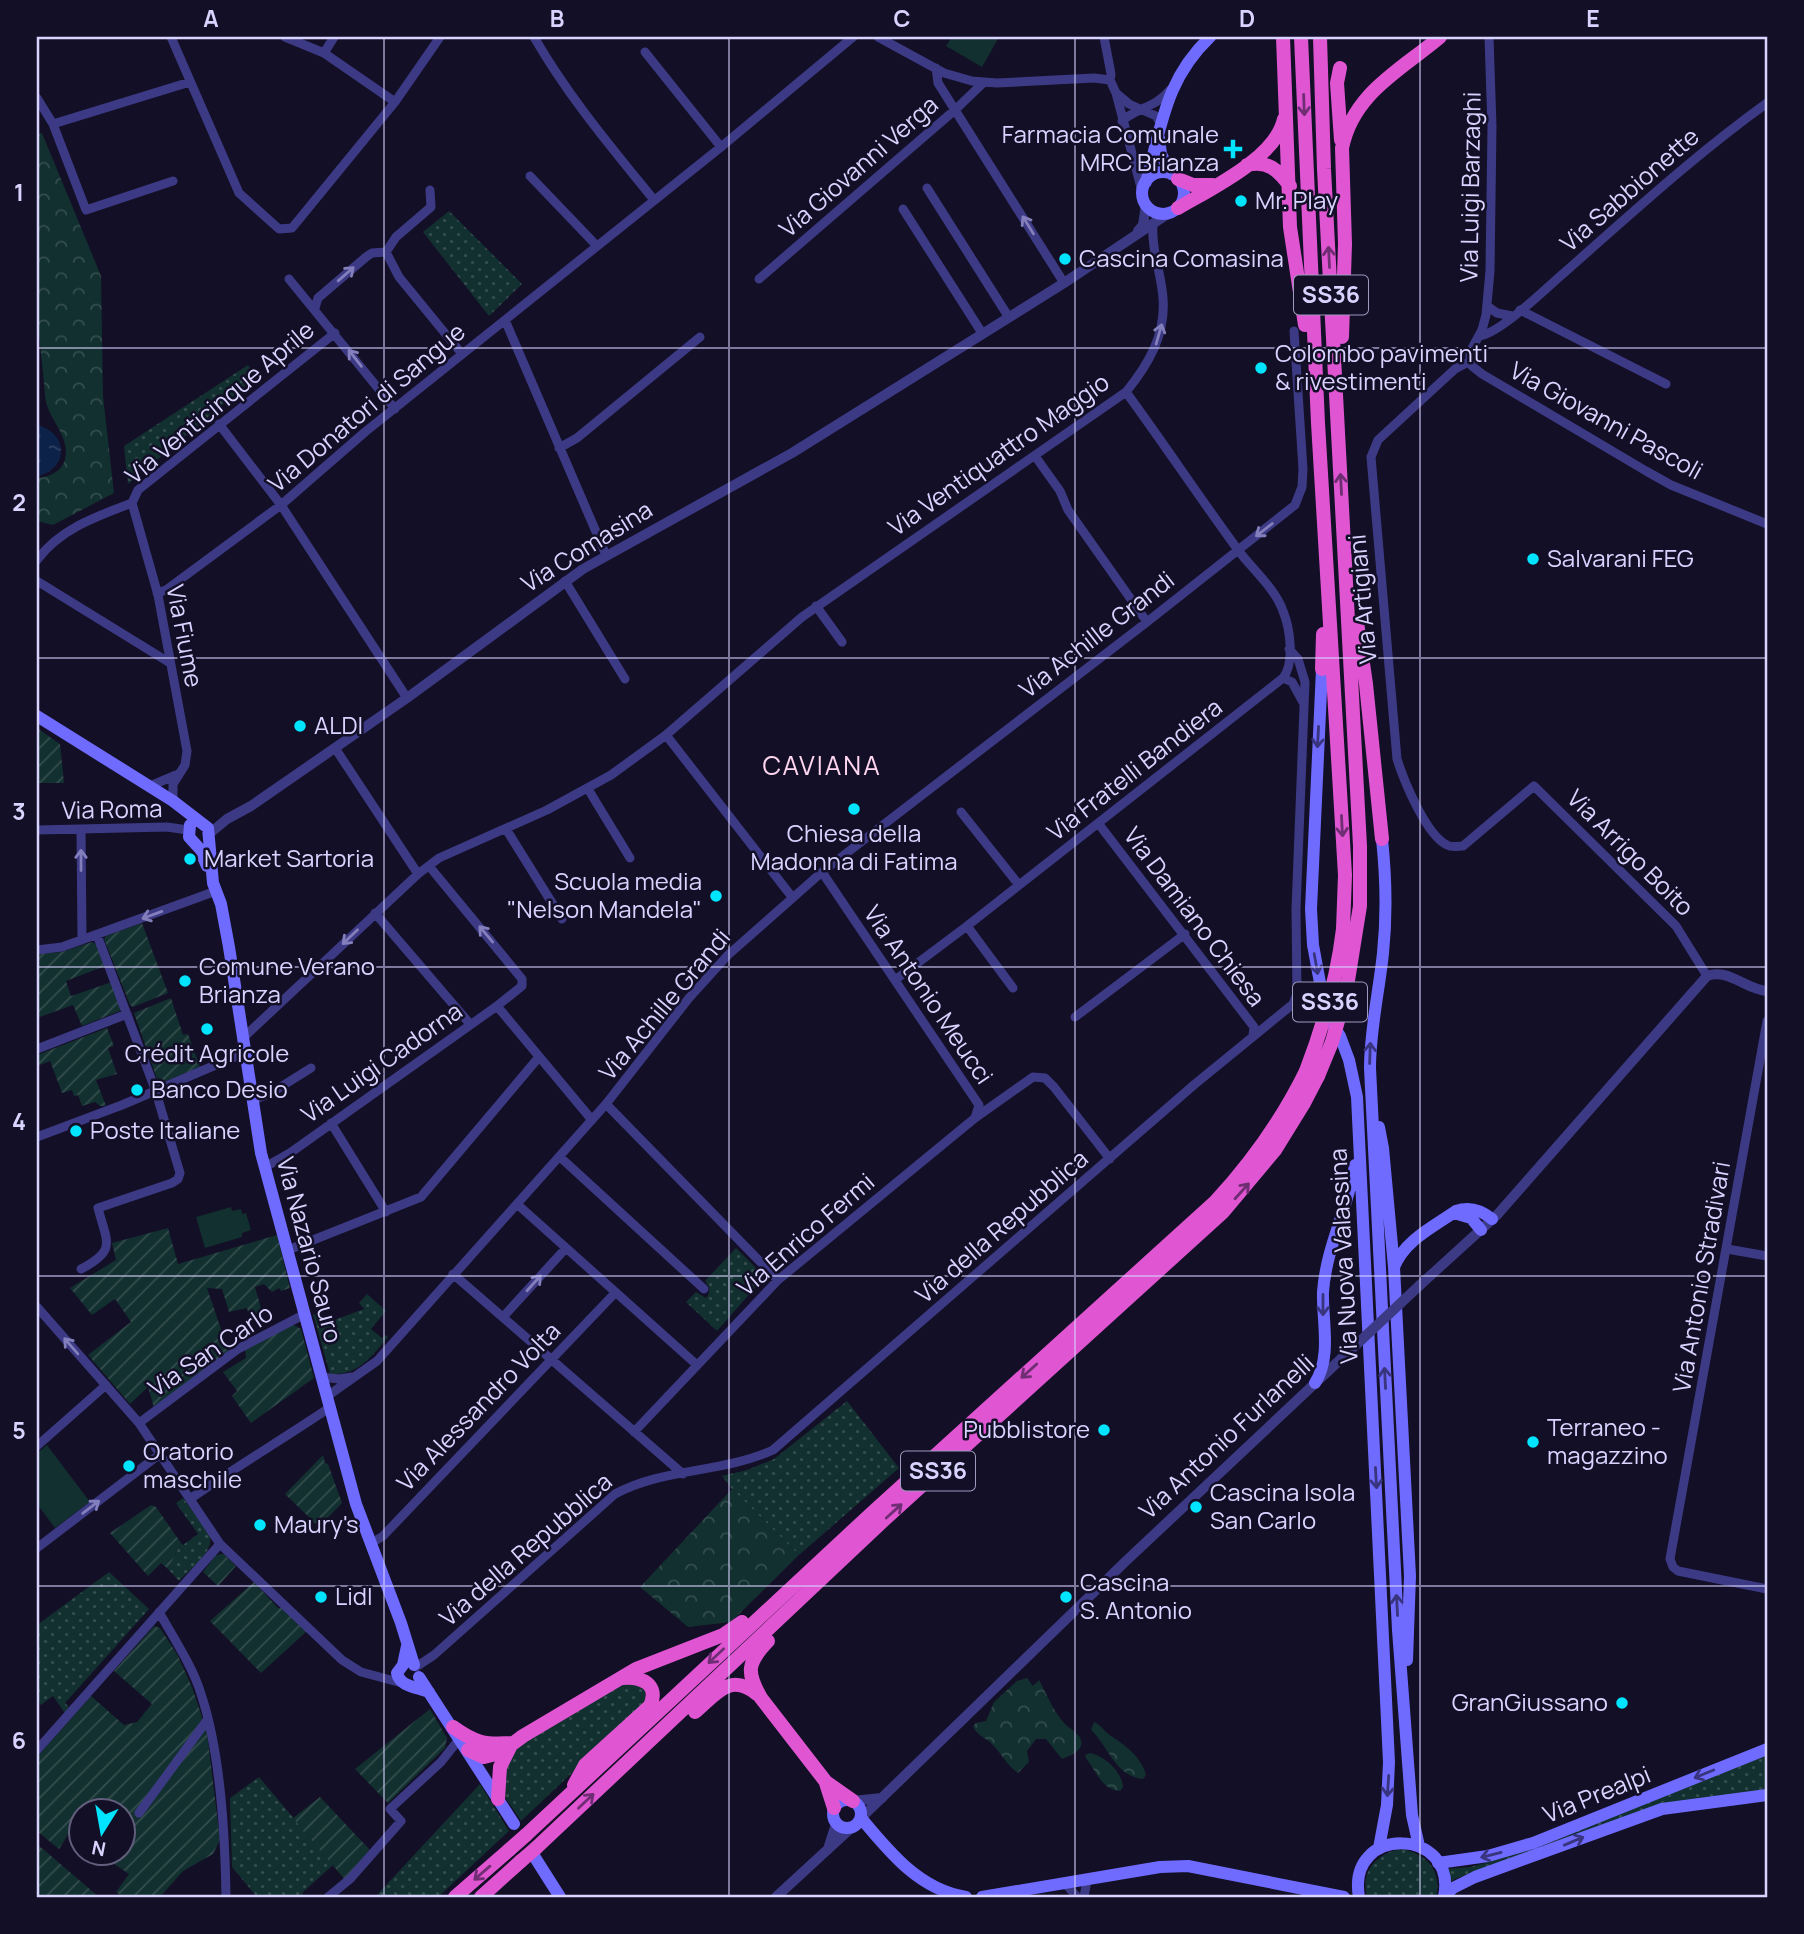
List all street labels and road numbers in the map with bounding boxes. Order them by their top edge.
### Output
street label: Via Giovanni Verga [772,88,945,244]
street label: Via Luigi Barzaghi [1451,91,1488,283]
street label: Via Sabbionette [1552,119,1706,258]
road number: SS36 [1294,276,1368,314]
street label: Via Venticinque Aprile [118,313,321,491]
street label: Via Donatori di Sangue [261,315,471,499]
street label: Via Giovanni Pascoli [1504,353,1709,486]
street label: Via Ventiquattro Maggio [881,365,1115,543]
street label: Via Comasina [514,492,658,599]
street label: Via Artigiani [1339,533,1384,665]
street label: Via Achille Grandi [1012,563,1181,705]
street label: Via Fiume [159,582,212,690]
street label: Via Fratelli Bandiera [1040,690,1228,848]
street label: Via Arrigo Boito [1560,781,1702,923]
street label: Via Roma [61,791,163,826]
street label: Via Damiano Chiesa [1117,820,1274,1013]
street label: Via Antonio Meucci [857,898,1001,1090]
street label: Via Achille Grandi [591,921,737,1087]
road number: SS36 [1293,982,1367,1021]
street label: Via Luigi Cadorna [294,994,468,1130]
street label: Via della Repubblica [908,1142,1094,1310]
street label: Via Nuova Valassina [1320,1147,1365,1365]
street label: Via Nazario Sauro [270,1153,351,1346]
street label: Via Antonio Stradivari [1664,1159,1737,1395]
street label: Via Enrico Fermi [729,1165,881,1303]
street label: Via San Carlo [141,1296,279,1404]
street label: Via Alessandro Volta [389,1314,567,1498]
street label: Via Antonio Furlanelli [1131,1346,1321,1526]
road number: SS36 [901,1452,975,1490]
street label: Via della Repubblica [432,1465,618,1633]
street label: Via Prealpi [1538,1757,1655,1830]

